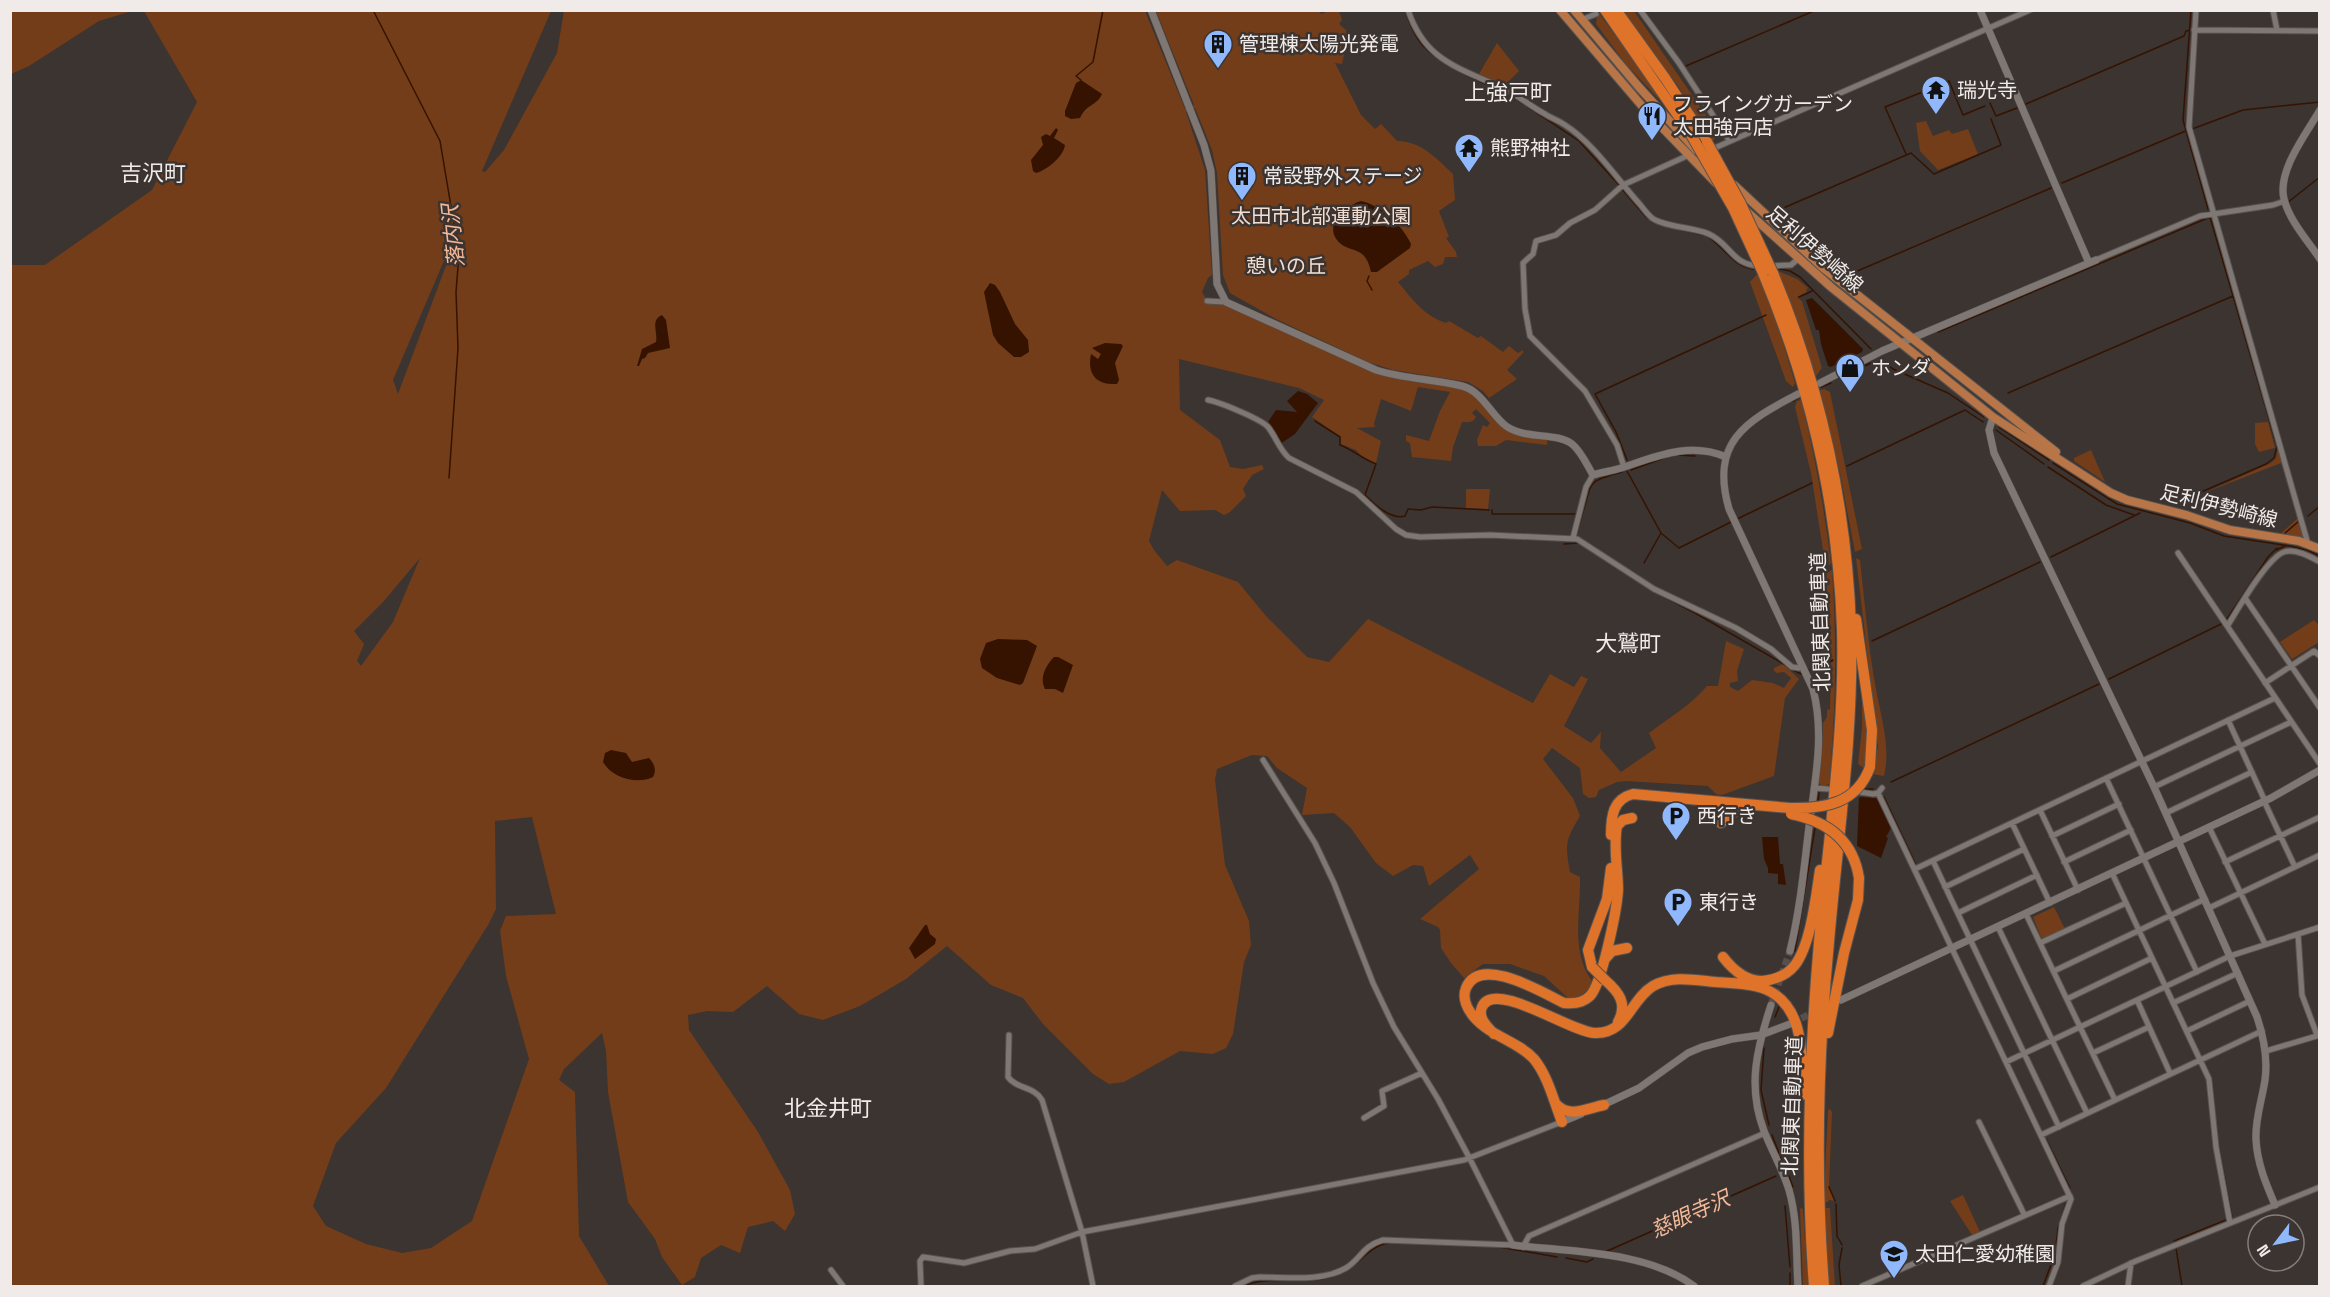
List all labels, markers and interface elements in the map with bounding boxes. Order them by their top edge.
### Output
building icon: 管理棟太陽光発電 [1202,28,1234,70]
place label: 管理棟太陽光発電 [1239,31,1399,57]
temple icon: 瑞光寺 [1920,74,1952,116]
place label: 瑞光寺 [1957,77,2017,103]
district label: 上強戸町 [1464,78,1552,106]
place label: フライングガーデン 太田強戸店 [1673,91,1853,140]
restaurant icon: フライングガーデン 太田強戸店 [1636,100,1668,142]
temple icon: 熊野神社 [1453,132,1485,174]
place label: 熊野神社 [1490,135,1570,161]
district label: 吉沢町 [120,159,186,187]
building icon: 常設野外ステージ [1226,160,1258,202]
place label: 常設野外ステージ [1263,163,1423,189]
water label: 落内沢 [436,200,470,269]
street label: 足利伊勢崎線 [1761,200,1869,298]
park label: 太田市北部運動公園 [1231,203,1411,229]
park label: 憩いの丘 [1246,253,1326,279]
shop icon: ホンダ [1834,352,1866,394]
place label: ホンダ [1871,355,1931,381]
street label: 足利伊勢崎線 [2158,479,2280,533]
street label: 北関東自動車道 [1805,552,1835,692]
district label: 大鷲町 [1595,629,1661,657]
parking icon: 西行き [1660,800,1692,842]
place label: 西行き [1697,803,1757,829]
parking icon: 東行き [1662,886,1694,928]
place label: 東行き [1699,889,1759,915]
street label: 北関東自動車道 [1777,1036,1807,1176]
district label: 北金井町 [784,1094,872,1122]
water label: 慈眼寺沢 [1646,1183,1737,1243]
north arrow [2246,1213,2306,1273]
school or university icon: 太田仁愛幼稚園 [1878,1238,1910,1280]
place label: 太田仁愛幼稚園 [1915,1241,2055,1267]
text: N [2252,1241,2275,1261]

